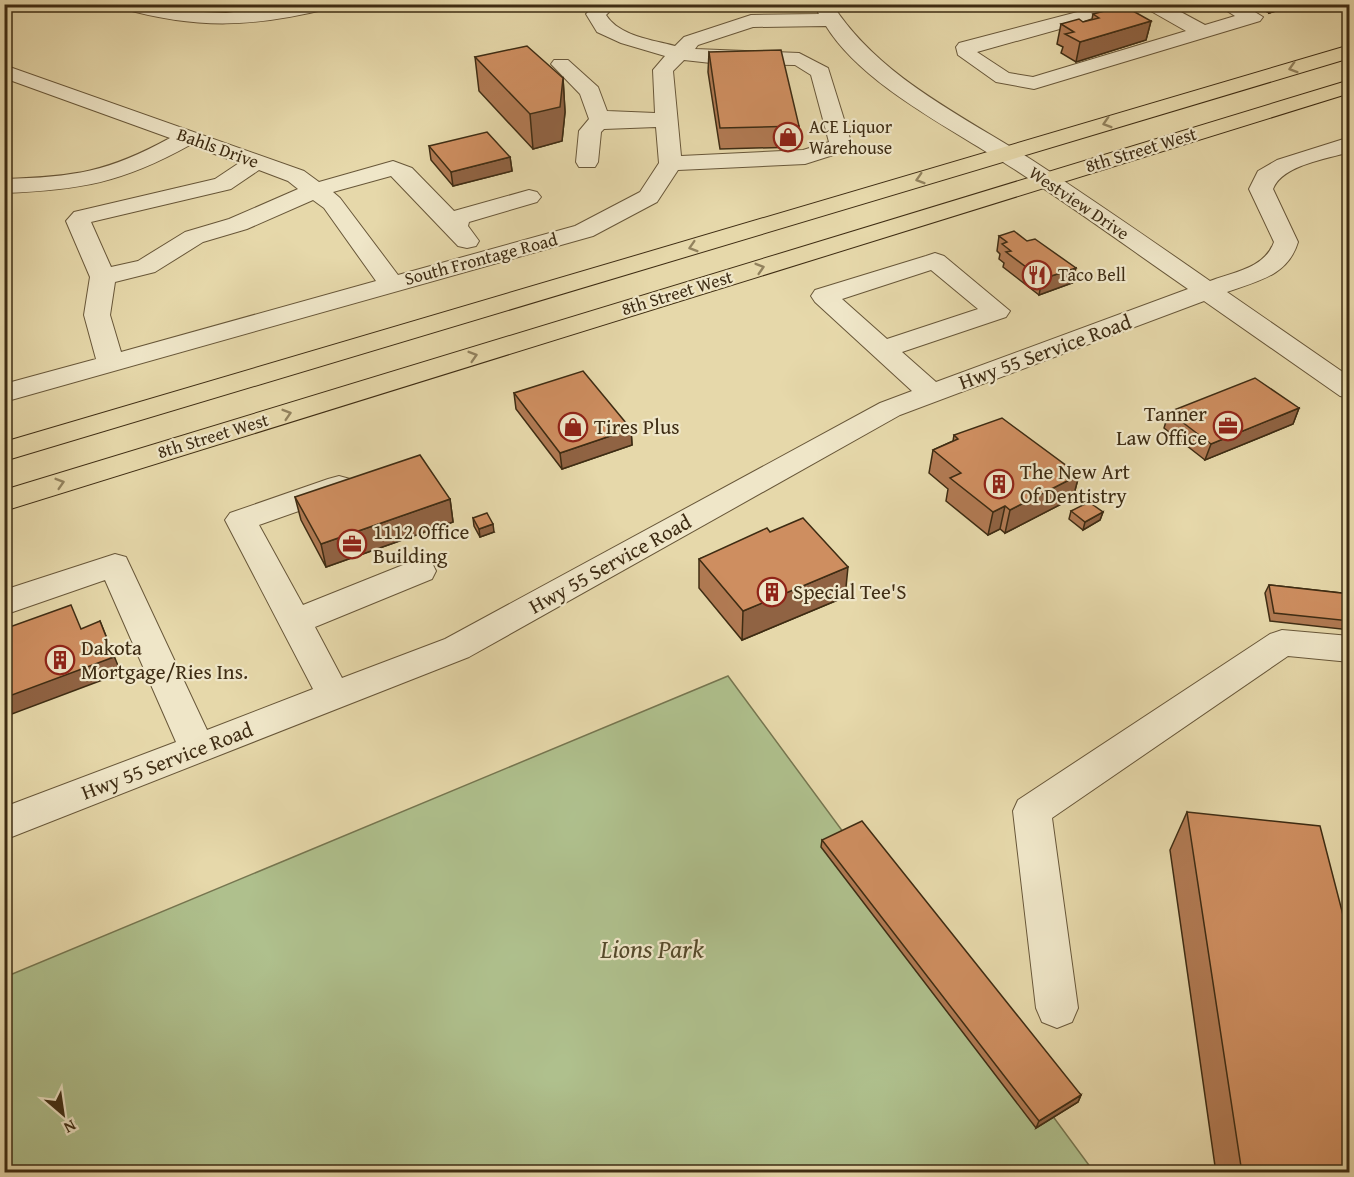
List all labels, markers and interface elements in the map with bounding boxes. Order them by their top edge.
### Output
one-way arrow [1288,61,1299,73]
place label: ACE Liquor Warehouse [809,113,893,161]
one-way arrow [1102,116,1112,128]
street label: Bahls Drive [173,120,263,175]
street label: 8th Street West [1082,120,1200,179]
shop icon: ACE Liquor Warehouse [772,121,804,153]
street label: Westview Drive [1024,159,1135,246]
one-way arrow [915,172,926,184]
street label: South Frontage Road [401,225,561,292]
one-way arrow [688,240,698,252]
restaurant icon: Taco Bell [1021,259,1053,291]
place label: Taco Bell [1058,261,1126,288]
street label: 8th Street West [618,263,736,322]
one-way arrow [754,263,765,275]
street label: Hwy 55 Service Road [954,306,1136,397]
one-way arrow [467,351,478,363]
place label: Tanner Law Office [1116,398,1207,453]
street label: 8th Street West [154,406,272,465]
one-way arrow [281,408,292,421]
office icon: Tanner Law Office [1212,410,1244,442]
shop icon: Tires Plus [557,411,589,443]
place label: Tires Plus [594,411,680,442]
place label: The New Art Of Dentistry [1020,456,1131,511]
building icon: The New Art Of Dentistry [983,468,1015,500]
one-way arrow [54,478,65,490]
street label: Hwy 55 Service Road [523,506,697,621]
place label: 1112 Office Building [373,516,469,571]
office icon: 1112 Office Building [336,528,368,560]
building icon: Special Tee'S [756,576,788,608]
place label: Special Tee'S [793,576,906,607]
place label: Dakota Mortgage/Ries Ins. [81,632,248,687]
building icon: Dakota Mortgage/Ries Ins. [44,644,76,676]
street label: Hwy 55 Service Road [76,713,258,808]
park label: Lions Park [599,929,704,968]
north arrow [33,1084,93,1144]
text: N [60,1114,81,1140]

